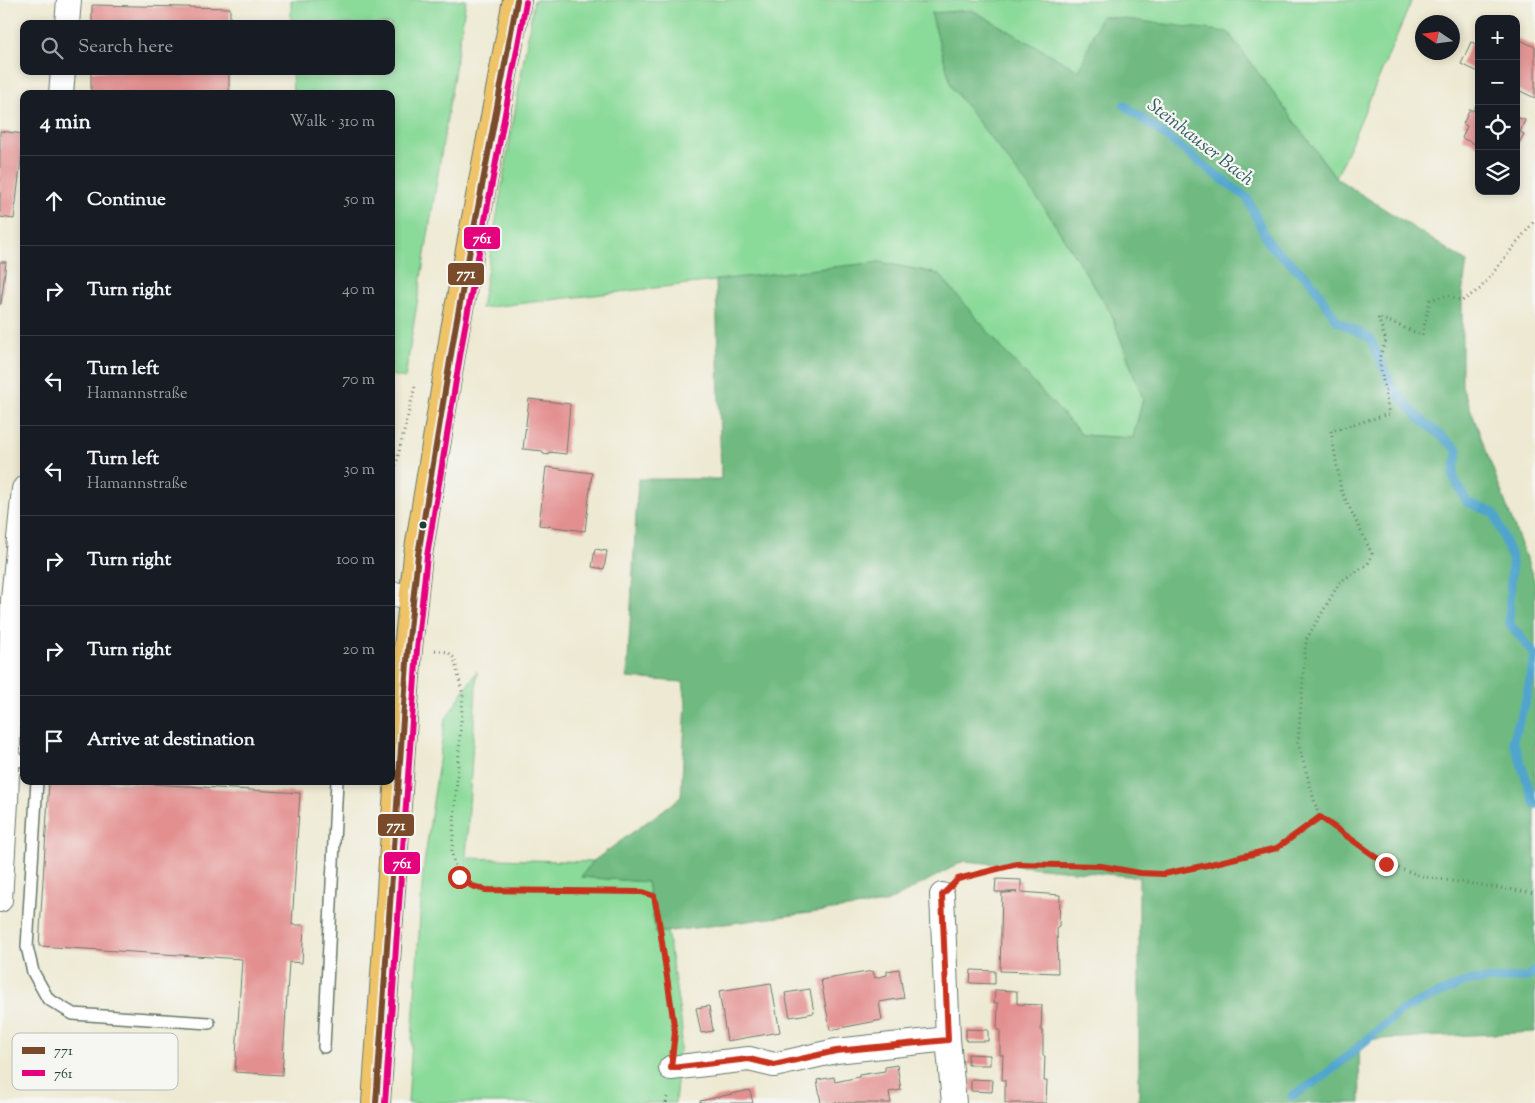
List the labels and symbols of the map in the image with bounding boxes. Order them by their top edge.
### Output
north arrow [1415,15,1460,60]
water label: Steinhauser Bach [1141,93,1260,194]
line badge: 761 [463,226,501,250]
text: 761 [473,230,492,250]
line badge: 771 [447,262,485,286]
text: 771 [457,265,476,285]
unlabelled marker [418,520,428,530]
line badge: 771 [377,813,415,837]
text: 771 [387,817,406,837]
line badge: 761 [383,851,421,875]
route end [1375,853,1398,876]
text: 761 [393,855,412,875]
route start [448,866,471,889]
legend [12,1033,178,1090]
text: 771 [54,1042,73,1062]
text: 761 [54,1065,73,1085]

